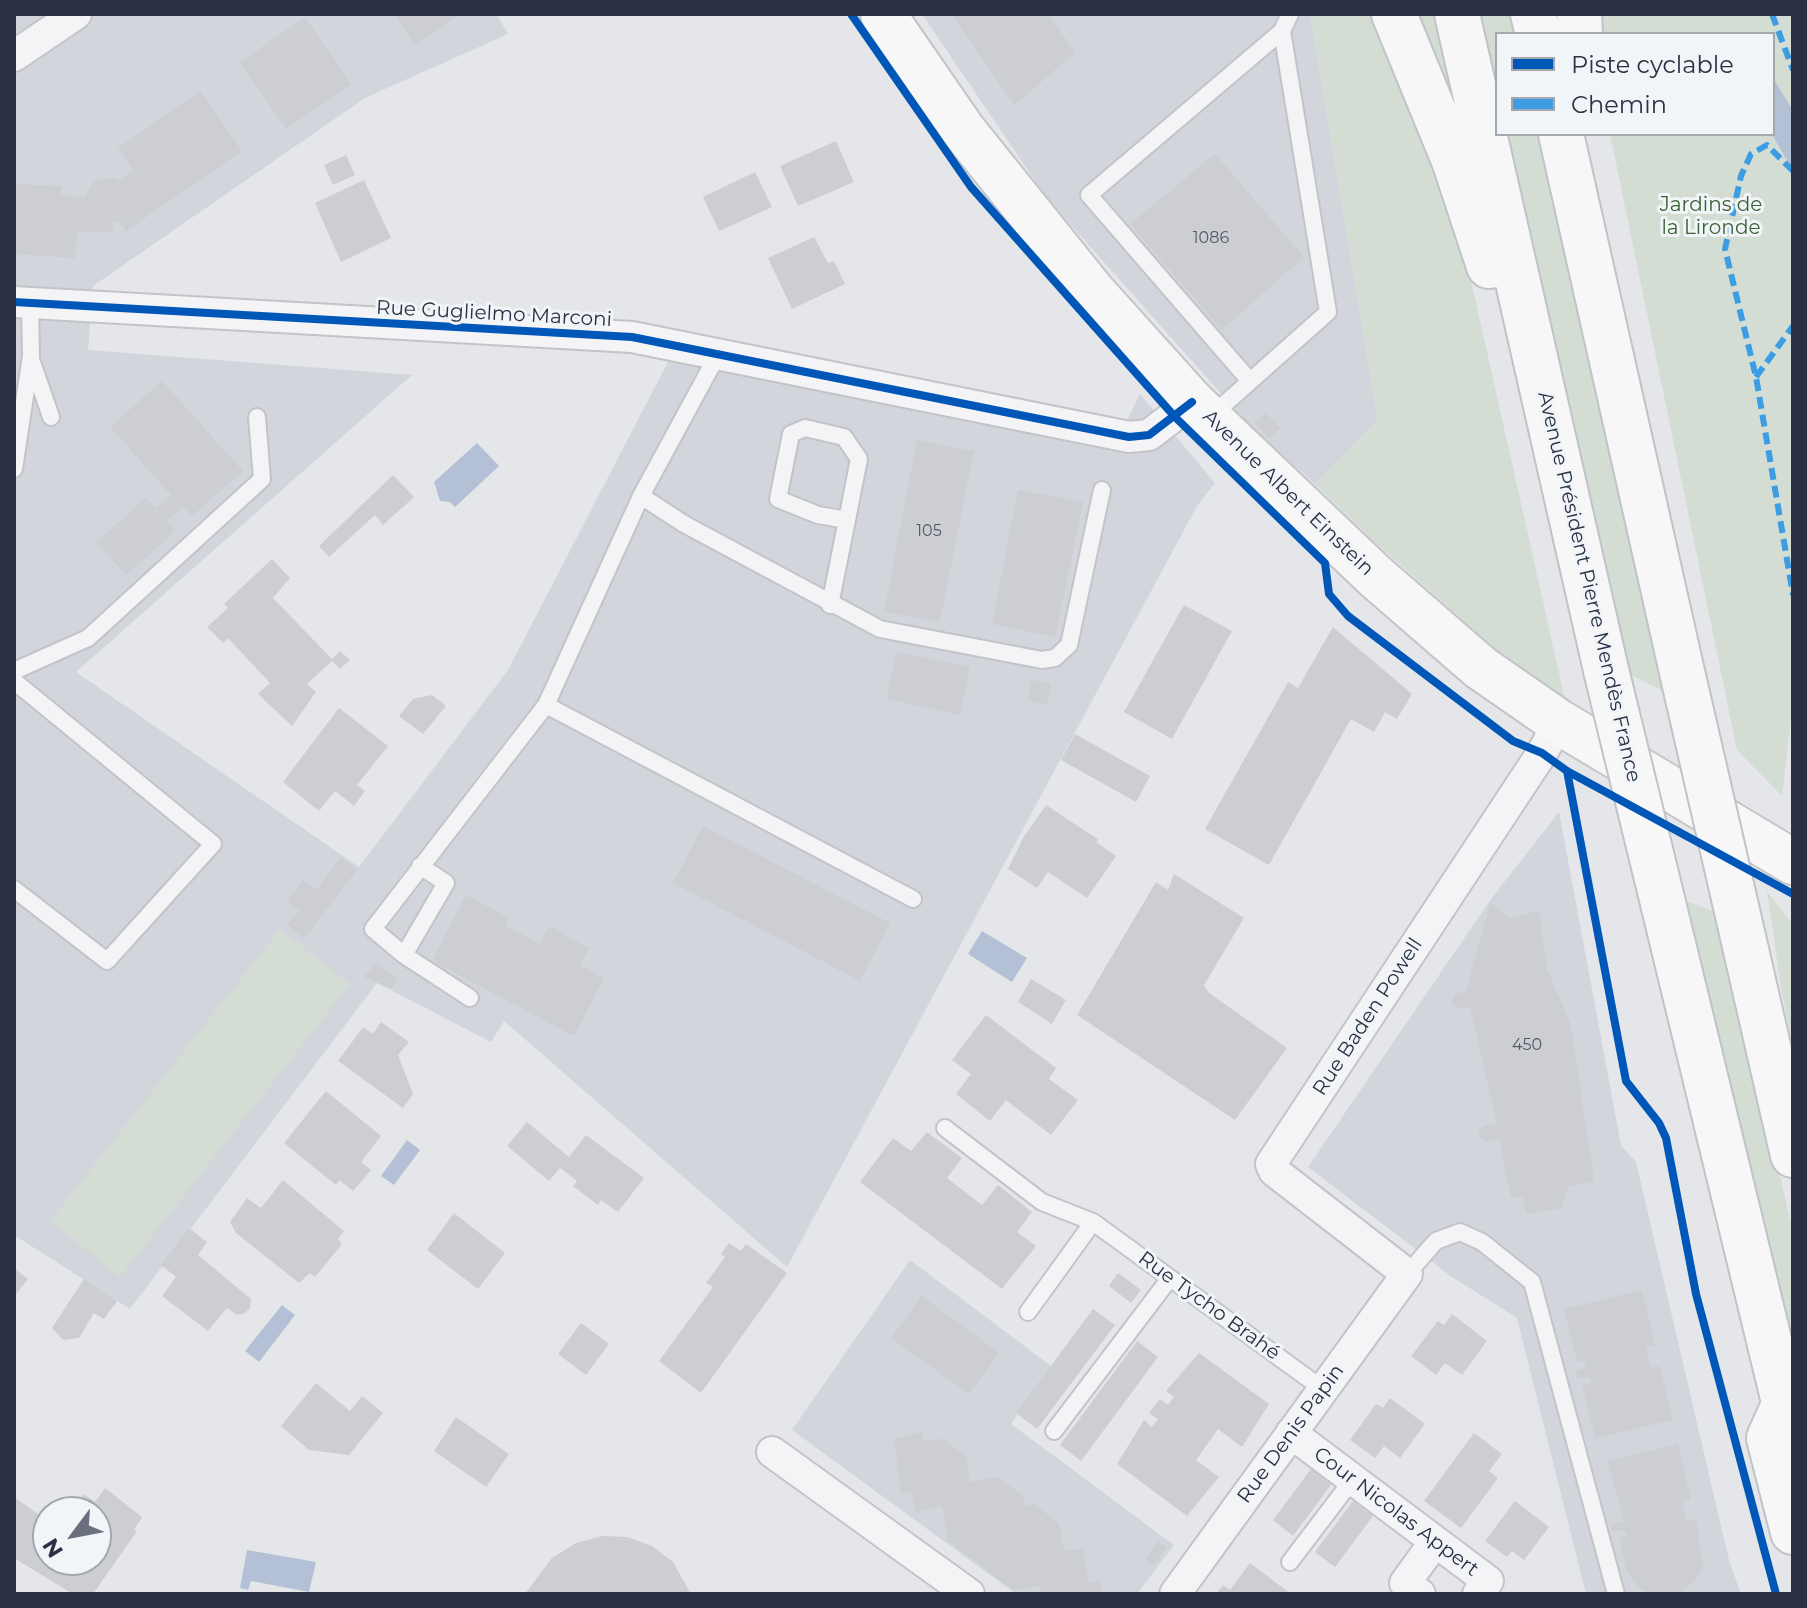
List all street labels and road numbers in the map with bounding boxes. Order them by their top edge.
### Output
street label: Rue Guglielmo Marconi [375,296,613,332]
street label: Avenue Président Pierre Mendès France [1532,389,1646,785]
street label: Avenue Albert Einstein [1197,405,1379,581]
street label: Rue Baden Powell [1308,934,1428,1100]
street label: Rue Tycho Brahé [1133,1247,1285,1365]
street label: Rue Denis Papin [1232,1360,1350,1508]
street label: Cour Nicolas Appert [1309,1442,1483,1582]

